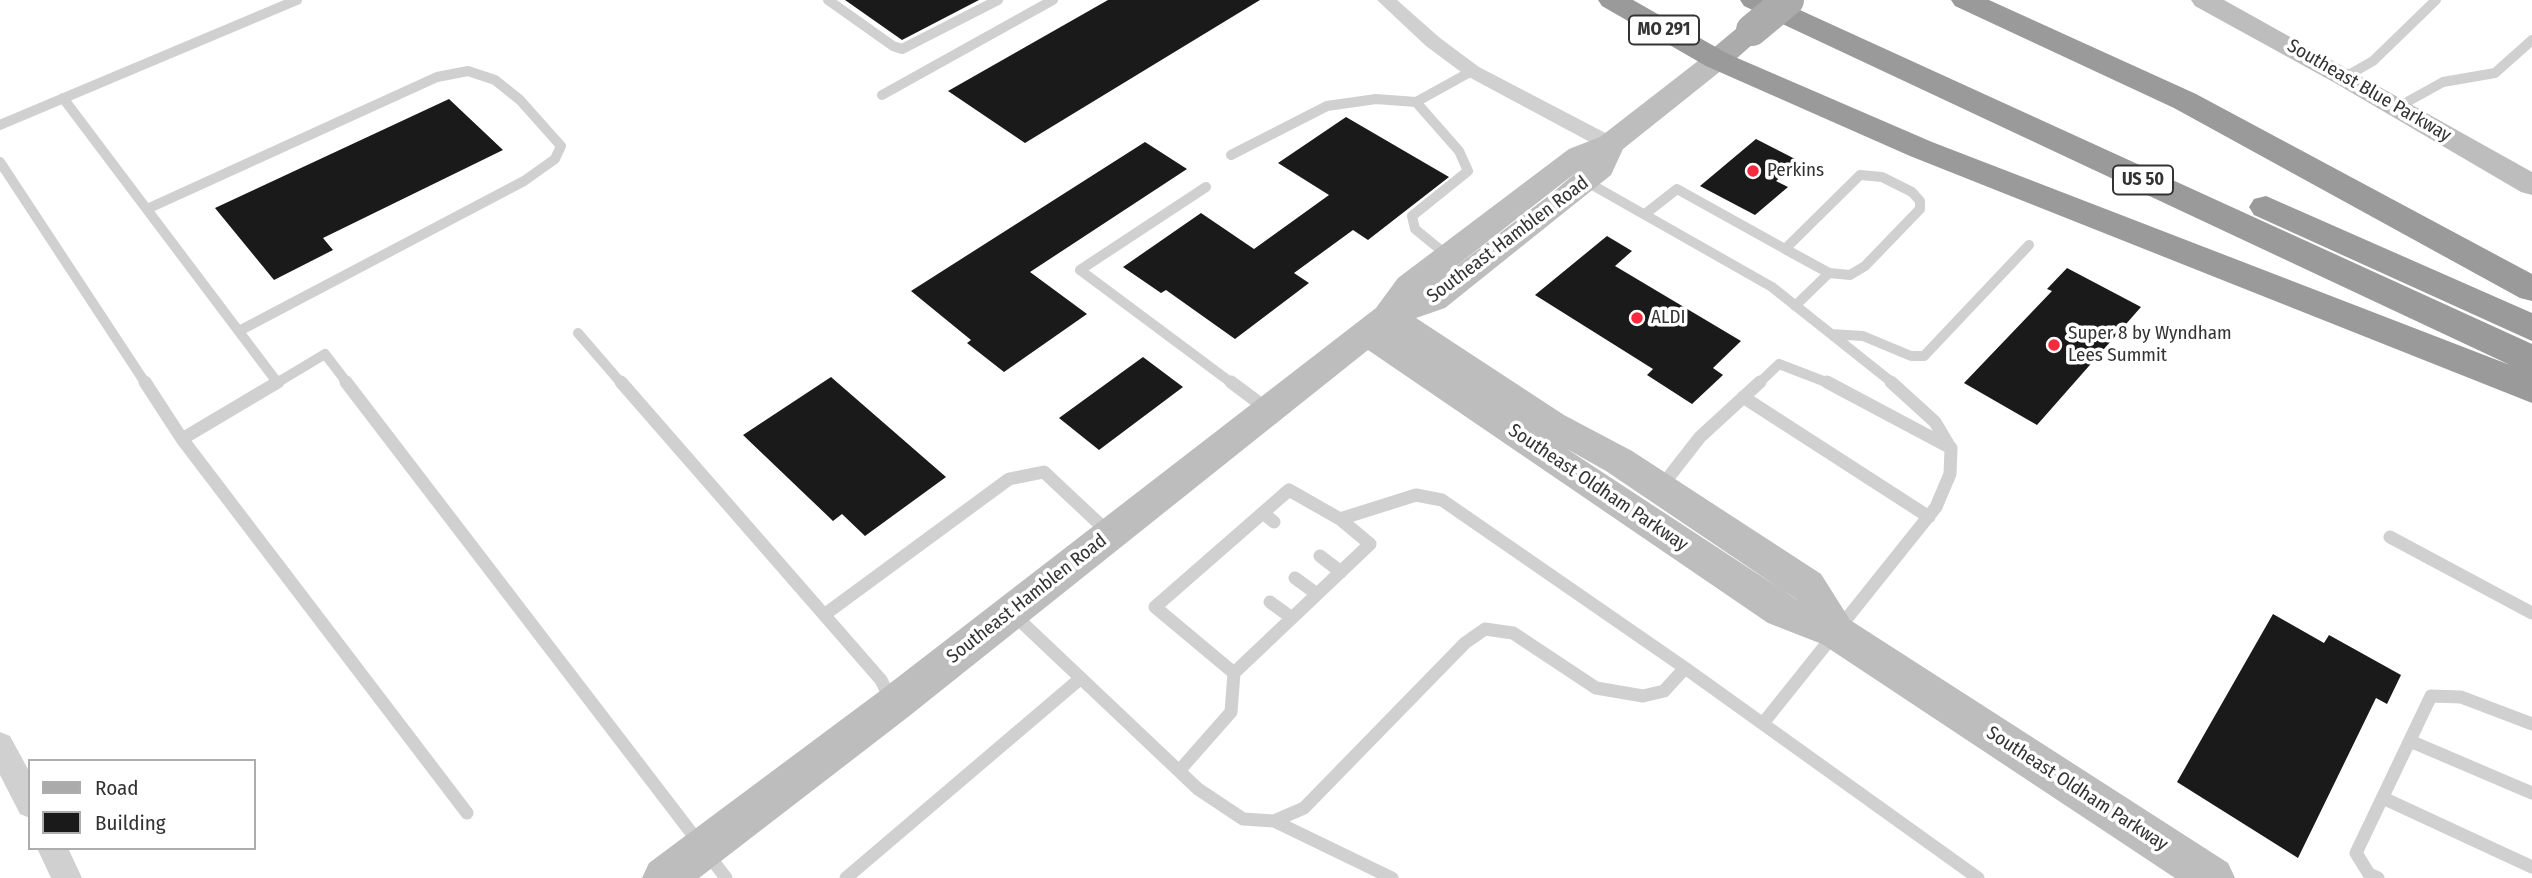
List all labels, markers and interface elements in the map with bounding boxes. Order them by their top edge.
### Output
road number: MO 291 [1629,15,1699,44]
street label: Southeast Blue Parkway [2283,35,2455,147]
place label: Perkins [1767,160,1824,182]
marker: Perkins [1745,163,1761,179]
road number: US 50 [2113,166,2173,195]
street label: Southeast Hamblen Road [1423,172,1593,308]
place label: ALDI [1651,307,1685,329]
marker: ALDI [1629,310,1645,326]
place label: Super 8 by Wyndham Lees Summit [2068,323,2232,367]
marker: Super 8 by Wyndham Lees Summit [2046,337,2062,353]
street label: Southeast Oldham Parkway [1504,419,1692,557]
street label: Southeast Hamblen Road [943,530,1111,668]
street label: Southeast Oldham Parkway [1982,722,2172,856]
legend [28,759,256,850]
text: Road [95,775,139,801]
text: Building [95,810,166,836]

